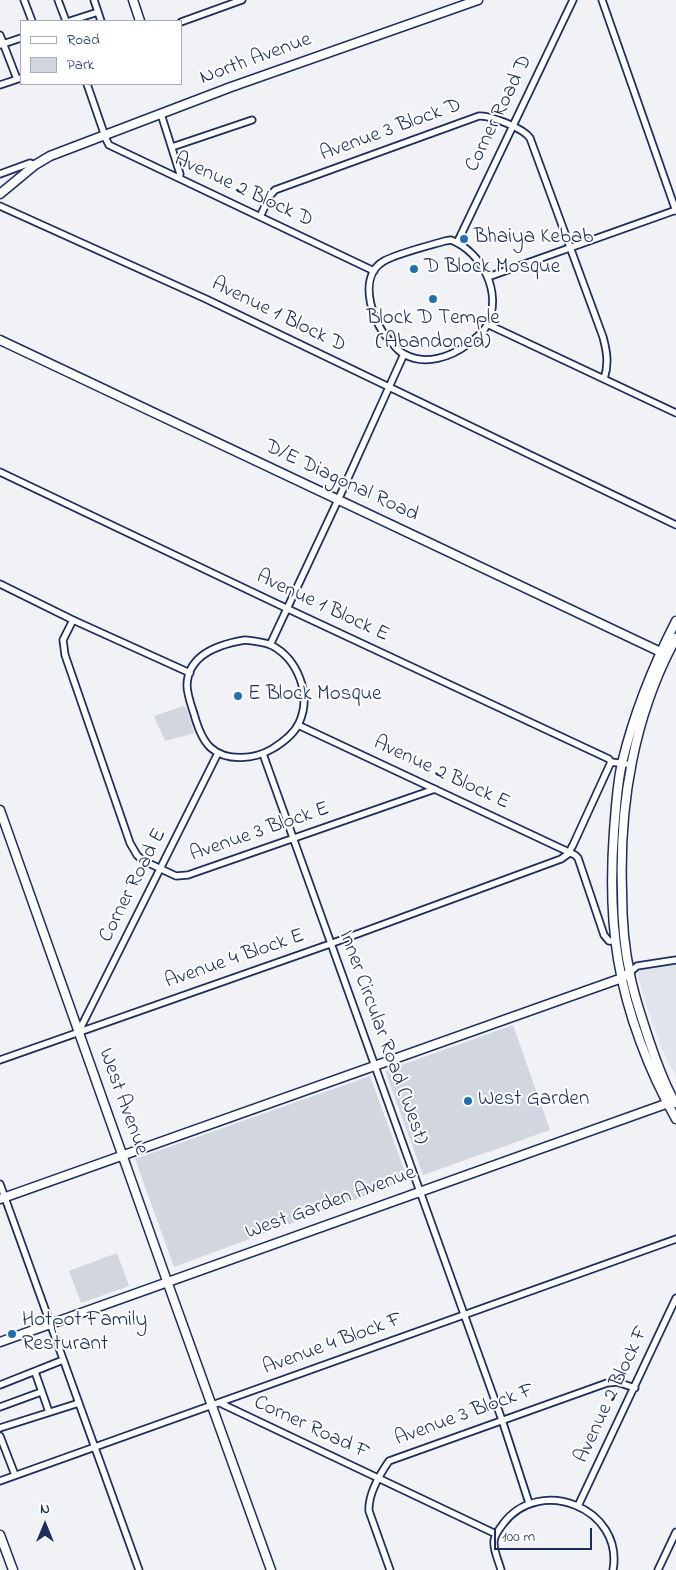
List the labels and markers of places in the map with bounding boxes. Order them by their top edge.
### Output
place label: Bhaiya Kebab [474,226,593,252]
marker: Bhaiya Kebab [458,233,470,245]
place label: D Block Mosque [424,256,560,282]
marker: D Block Mosque [408,263,420,275]
marker: Block D Temple (Abandoned) [427,293,439,305]
place label: Block D Temple (Abandoned) [366,307,500,357]
place label: E Block Mosque [248,683,382,709]
marker: E Block Mosque [232,690,244,702]
place label: West Garden [478,1088,589,1114]
marker: West Garden [462,1095,474,1107]
place label: Hotpot Family Resturant [22,1309,147,1359]
marker: Hotpot Family Resturant [6,1328,18,1340]

